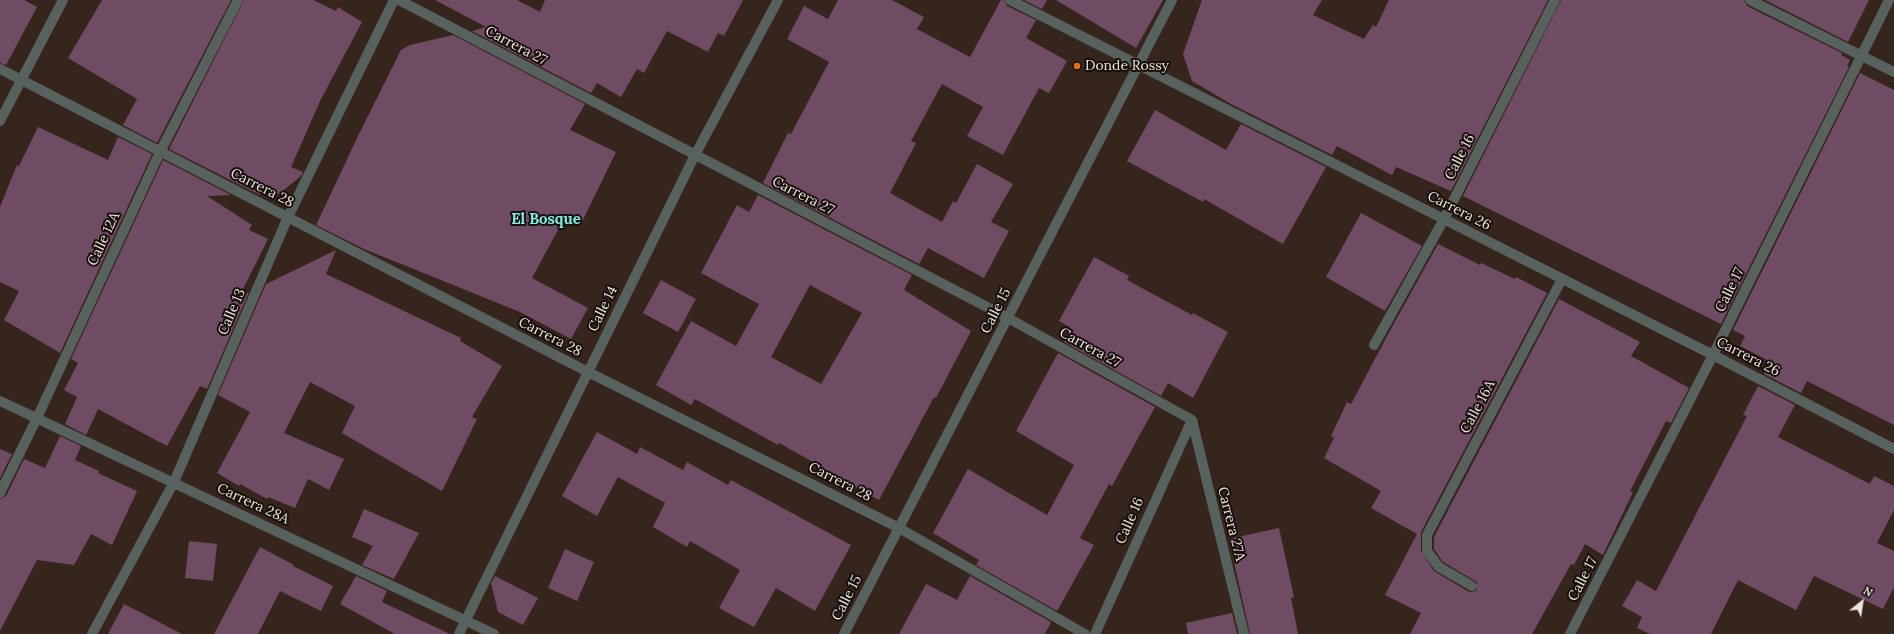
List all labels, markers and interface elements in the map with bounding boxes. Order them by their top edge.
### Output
street label: Carrera 27 [482,23,550,69]
place label: Donde Rossy [1085,58,1169,74]
marker: Donde Rossy [1072,61,1082,71]
street label: Calle 16 [1441,131,1479,183]
street label: Carrera 28 [228,165,296,211]
street label: Carrera 27 [769,173,837,219]
street label: Carrera 26 [1424,188,1494,234]
street label: Calle 12A [84,209,124,269]
district label: El Bosque [511,211,581,229]
street label: Calle 17 [1712,265,1748,315]
street label: Calle 14 [585,283,621,335]
street label: Calle 13 [215,286,249,338]
street label: Calle 15 [977,286,1015,336]
street label: Carrera 28 [516,314,584,360]
street label: Carrera 27 [1056,324,1124,372]
street label: Carrera 26 [1713,334,1783,380]
street label: Calle 16A [1457,378,1499,436]
street label: Carrera 28 [806,459,874,505]
street label: Carrera 28A [214,480,292,528]
street label: Carrera 27A [1214,485,1248,563]
street label: Calle 16 [1112,495,1148,547]
street label: Calle 17 [1565,554,1601,604]
street label: Calle 15 [828,573,866,623]
north arrow [1842,582,1882,622]
text: N [1861,583,1875,600]

